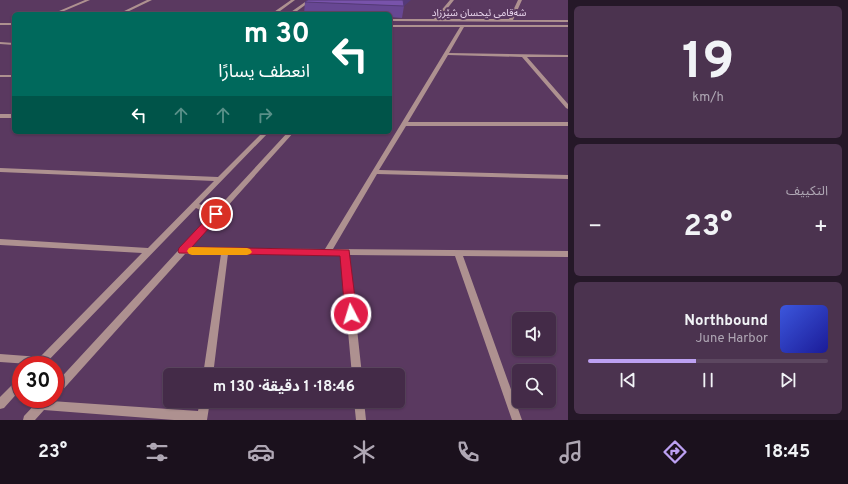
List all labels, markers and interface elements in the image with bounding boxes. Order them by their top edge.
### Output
street label: شەقامی ئیحسان شێرزاد [432,7,526,20]
text: 30 m [244,17,310,53]
icon: left [324,28,376,80]
text: 19 [682,31,734,97]
text: انعطف يسارًا [218,61,310,84]
text: km/h [692,90,724,106]
icon: left [128,104,150,126]
icon: ahead [170,104,192,126]
icon: ahead [212,104,234,126]
icon: right [254,104,276,126]
text: التكييف [786,184,828,200]
pin [199,197,233,231]
icon: arrive [205,203,227,225]
text: 23° [684,209,732,246]
text: − [588,214,602,241]
text: + [814,214,828,241]
position arrow [330,293,372,335]
map controls [512,312,556,408]
button: sound [512,312,556,356]
text: Northbound [684,312,768,331]
text: June Harbor [695,331,768,347]
speed limit sign: 30 [12,356,64,408]
button: search [512,364,556,408]
icon: previous [617,369,639,391]
icon: pause [697,369,719,391]
icon: next [777,369,799,391]
text: 18:46 · 1 دقيقة · 130 m [213,378,355,397]
icon: filters [143,438,171,466]
icon: car [247,438,275,466]
icon: climate [350,438,378,466]
icon: phone [454,438,482,466]
icon: music [557,438,585,466]
icon: directions [661,438,689,466]
text: 23° [38,441,67,464]
text: 18:45 [765,441,810,464]

